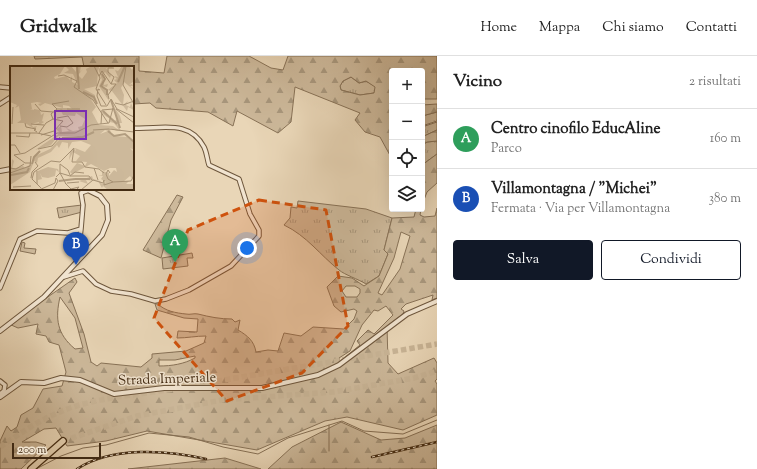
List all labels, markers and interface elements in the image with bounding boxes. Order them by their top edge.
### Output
text: Gridwalk [20,14,97,41]
text: Home [480,18,517,38]
text: Mappa [539,18,580,38]
text: Chi siamo [602,18,664,38]
text: Contatti [686,18,737,38]
inset map [10,66,134,190]
map controls [389,68,425,212]
button: + [389,68,425,104]
text: Vicino [453,70,502,94]
text: 2 risultati [689,73,741,91]
button: − [389,104,425,140]
text: Centro cinofilo EducAline [491,119,660,140]
text: A [461,130,471,148]
text: 160 m [710,130,741,148]
button: locate [389,140,425,176]
text: Parco [491,140,522,158]
button: layers [389,176,425,212]
text: Villamontagna / "Michei" [491,179,657,200]
text: B [462,190,470,208]
text: 380 m [709,190,741,208]
text: Fermata · Via per Villamontagna [491,200,670,218]
pin: A [162,229,188,262]
pin: B [63,232,89,265]
your location [237,238,257,258]
button: Salva [453,240,593,280]
button: Condividi [601,240,741,280]
street label: Strada Imperiale [118,368,216,392]
scale bar [12,441,101,460]
text: 200 m [18,442,46,458]

